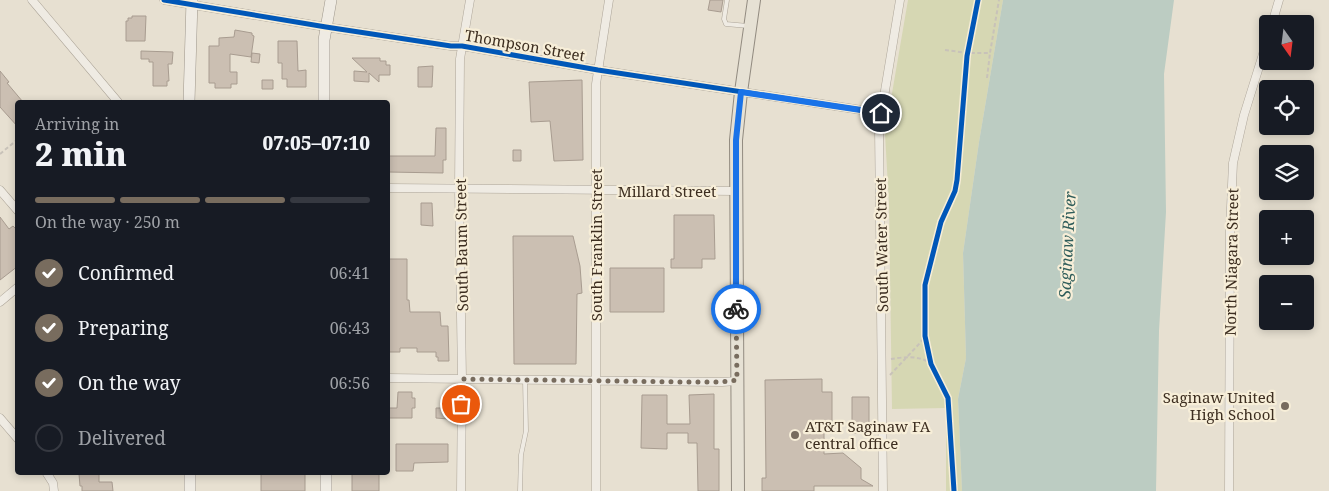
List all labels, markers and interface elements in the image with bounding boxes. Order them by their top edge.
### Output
north arrow [1259,15,1314,70]
map controls [1259,15,1314,330]
street label: Thompson Street [463,25,587,65]
button: locate [1259,80,1314,135]
pin [860,92,902,134]
icon: home [867,99,895,127]
text: Arriving in [35,113,119,135]
text: 07:05–07:10 [262,130,370,156]
text: 2 min [35,132,127,175]
button: layers [1259,145,1314,200]
street label: South Franklin Street [586,169,606,321]
street label: South Baum Street [450,178,472,312]
street label: South Water Street [870,178,892,312]
street label: Millard Street [618,181,716,201]
street label: North Niagara Street [1220,188,1242,336]
water label: Saginaw River [1053,190,1081,299]
button: + [1259,210,1314,265]
text: On the way · 250 m [35,211,180,233]
icon: check [35,259,63,287]
text: Confirmed [78,260,174,286]
text: 06:41 [330,262,370,284]
button: − [1259,275,1314,330]
courier [711,284,761,334]
icon: bike [722,295,750,323]
icon: check [35,314,63,342]
text: Preparing [78,315,168,341]
text: 06:43 [330,317,370,339]
icon: check [35,369,63,397]
text: On the way [78,370,181,396]
text: 06:56 [330,372,370,394]
pin [440,383,482,425]
place label: Saginaw United High School [1163,387,1275,424]
icon: bag [447,390,475,418]
marker: Saginaw United High School [1279,400,1291,412]
place label: AT&T Saginaw FA central office [805,416,931,453]
text: Delivered [78,425,166,451]
marker: AT&T Saginaw FA central office [789,429,801,441]

